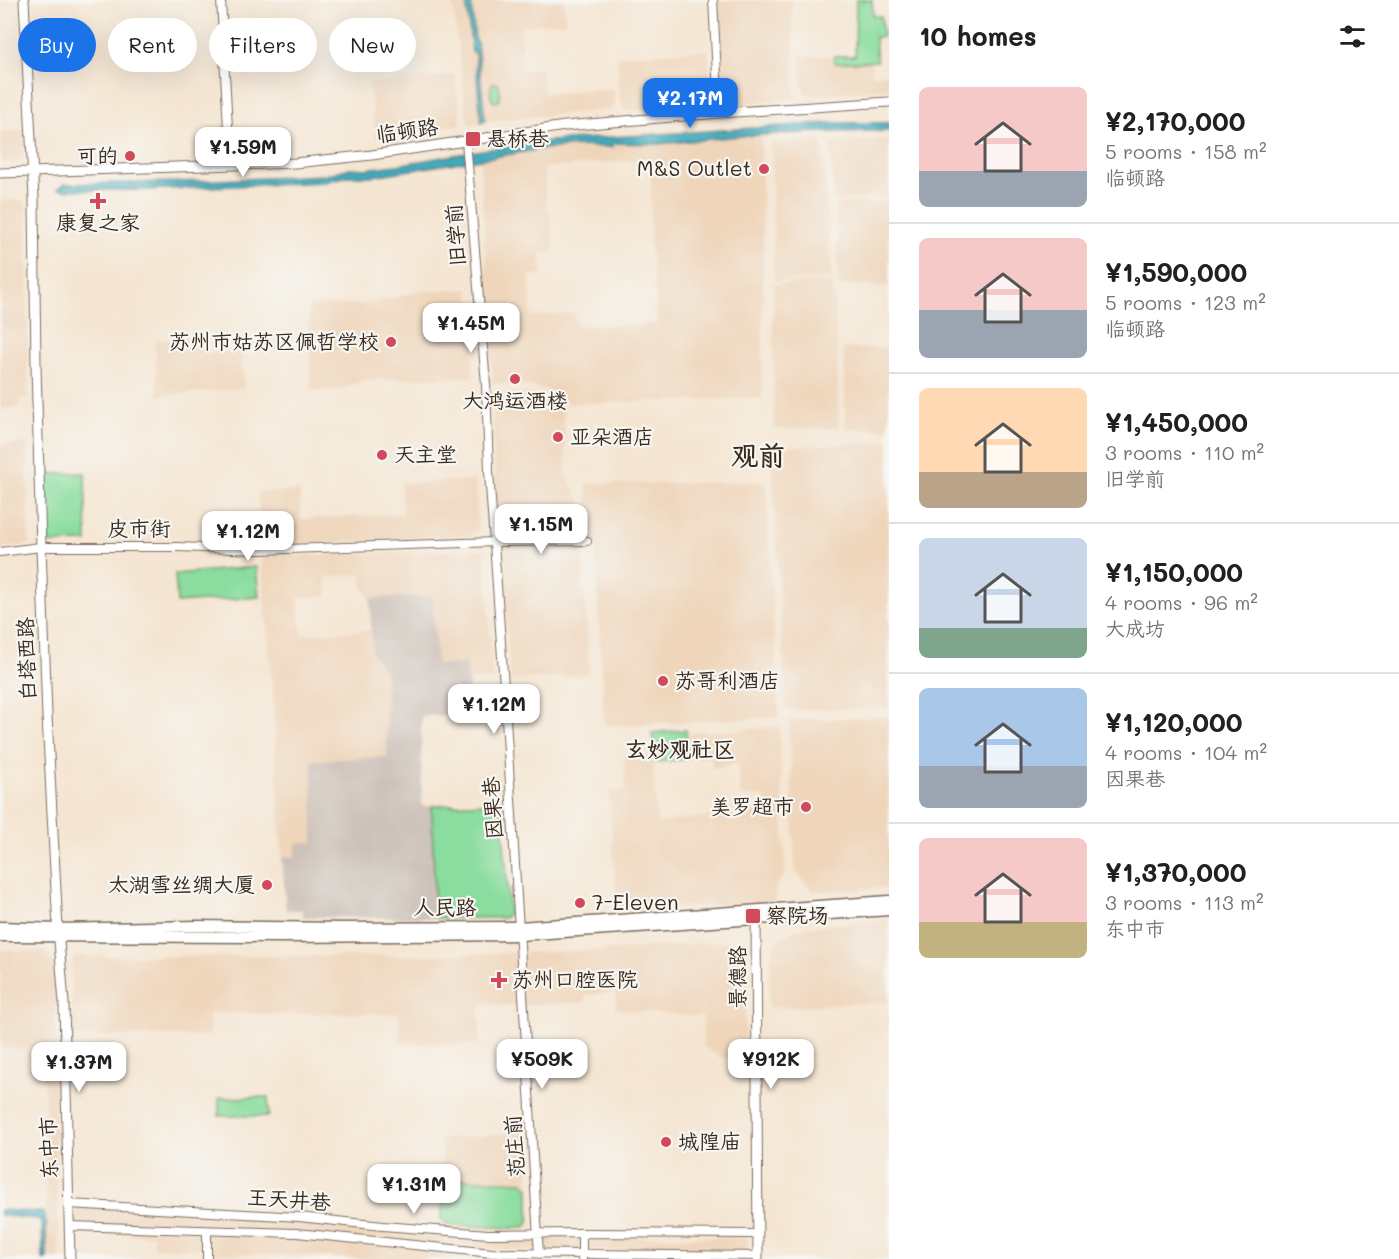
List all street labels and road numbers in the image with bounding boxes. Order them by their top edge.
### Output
street label: 临顿路 [374,112,440,147]
street label: 旧学前 [439,203,470,267]
street label: 皮市街 [108,514,171,541]
street label: 白塔西路 [11,617,40,701]
street label: 因果巷 [476,776,507,840]
street label: 人民路 [414,893,477,920]
street label: 景德路 [723,946,750,1009]
street label: 范庄前 [498,1114,529,1178]
street label: 东中市 [33,1116,62,1180]
street label: 王天井巷 [246,1182,332,1215]

